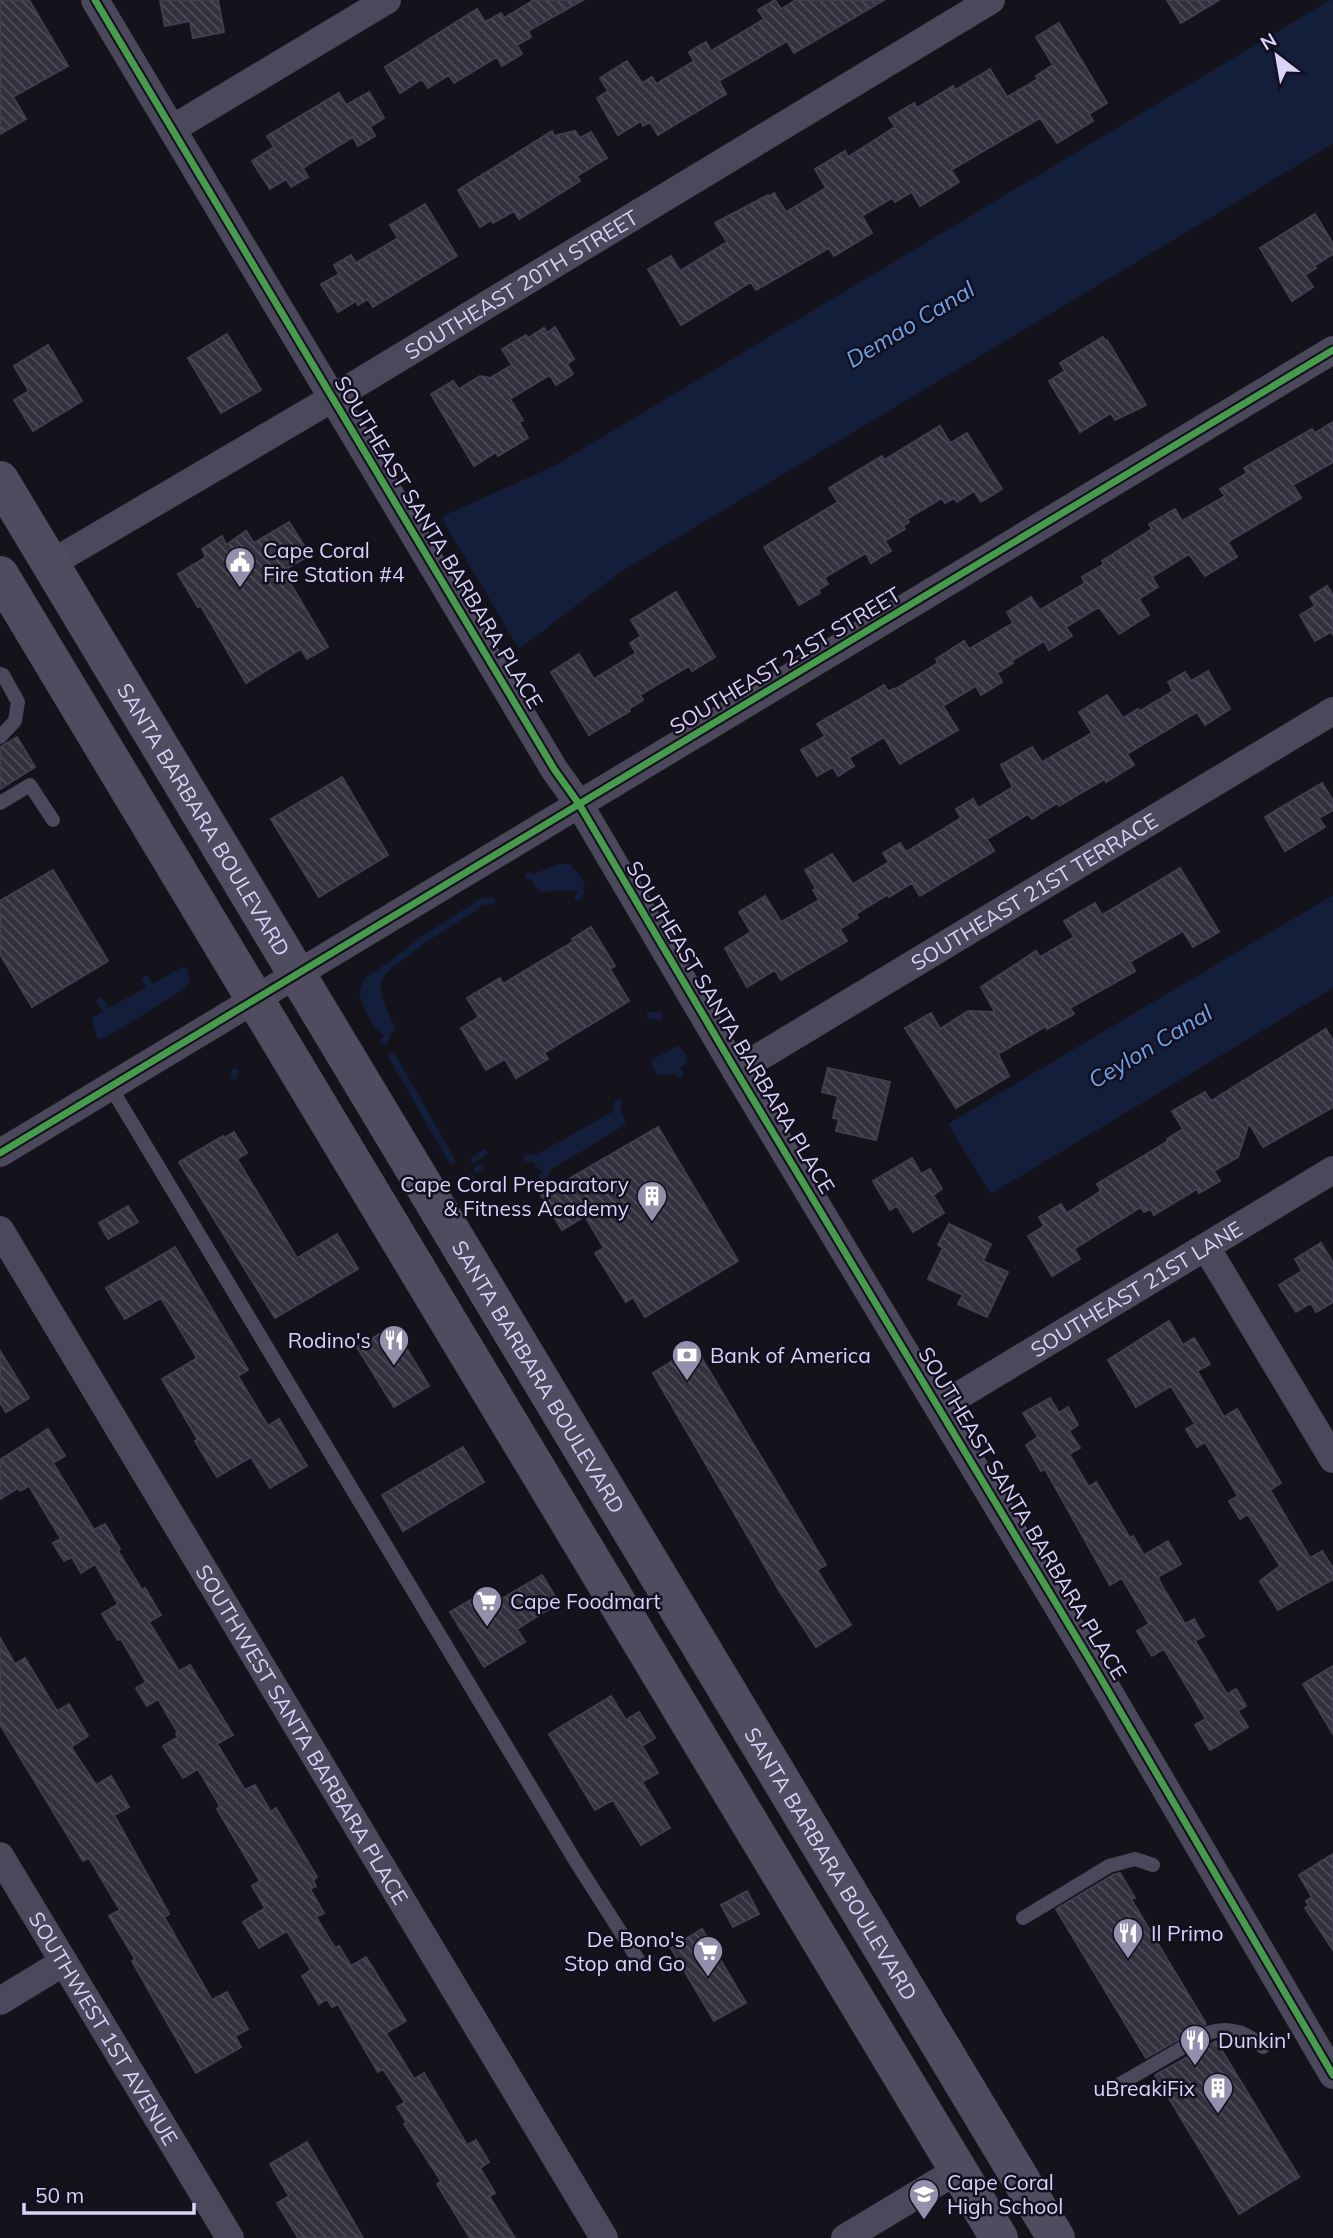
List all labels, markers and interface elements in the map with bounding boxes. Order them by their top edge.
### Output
north arrow [1242,21,1312,91]
text: N [1256,27,1281,55]
street label: SOUTHEAST 20TH STREET [400,203,643,365]
water label: Demao Canal [841,274,980,374]
street label: SOUTHEAST SANTA BARBARA PLACE [329,371,549,713]
place label: Cape Coral Fire Station #4 [263,537,405,587]
public building icon: Cape Coral Fire Station #4 [223,545,257,589]
street label: SOUTHEAST 21ST STREET [665,580,905,739]
street label: SANTA BARBARA BOULEVARD [112,678,296,961]
street label: SOUTHEAST 21ST TERRACE [906,807,1162,976]
street label: SOUTHEAST SANTA BARBARA PLACE [621,856,841,1198]
water label: Ceylon Canal [1083,997,1218,1094]
place label: Cape Coral Preparatory & Fitness Academy [400,1171,629,1221]
building icon: Cape Coral Preparatory & Fitness Academy [635,1179,669,1223]
street label: SOUTHEAST 21ST LANE [1026,1215,1247,1362]
street label: SANTA BARBARA BOULEVARD [447,1235,631,1518]
restaurant icon: Rodino's [377,1323,411,1367]
place label: Rodino's [288,1327,371,1353]
bank icon: Bank of America [670,1338,704,1382]
place label: Bank of America [710,1342,871,1368]
street label: SOUTHEAST SANTA BARBARA PLACE [913,1342,1133,1684]
street label: SOUTHWEST SANTA BARBARA PLACE [190,1560,414,1909]
supermarket icon: Cape Foodmart [470,1584,504,1628]
place label: Cape Foodmart [510,1588,661,1614]
street label: SANTA BARBARA BOULEVARD [739,1722,923,2005]
street label: SOUTHWEST 1ST AVENUE [23,1907,184,2150]
restaurant icon: Il Primo [1111,1916,1145,1960]
place label: Il Primo [1151,1920,1223,1946]
place label: De Bono's Stop and Go [564,1926,685,1976]
supermarket icon: De Bono's Stop and Go [691,1934,725,1978]
restaurant icon: Dunkin' [1178,2023,1212,2067]
place label: Dunkin' [1218,2027,1291,2053]
building icon: uBreakiFix [1201,2071,1235,2115]
place label: uBreakiFix [1093,2075,1195,2101]
place label: Cape Coral High School [947,2169,1063,2219]
scale bar [24,2172,194,2216]
school or university icon: Cape Coral High School [907,2177,941,2221]
text: 50 m [35,2182,84,2208]

